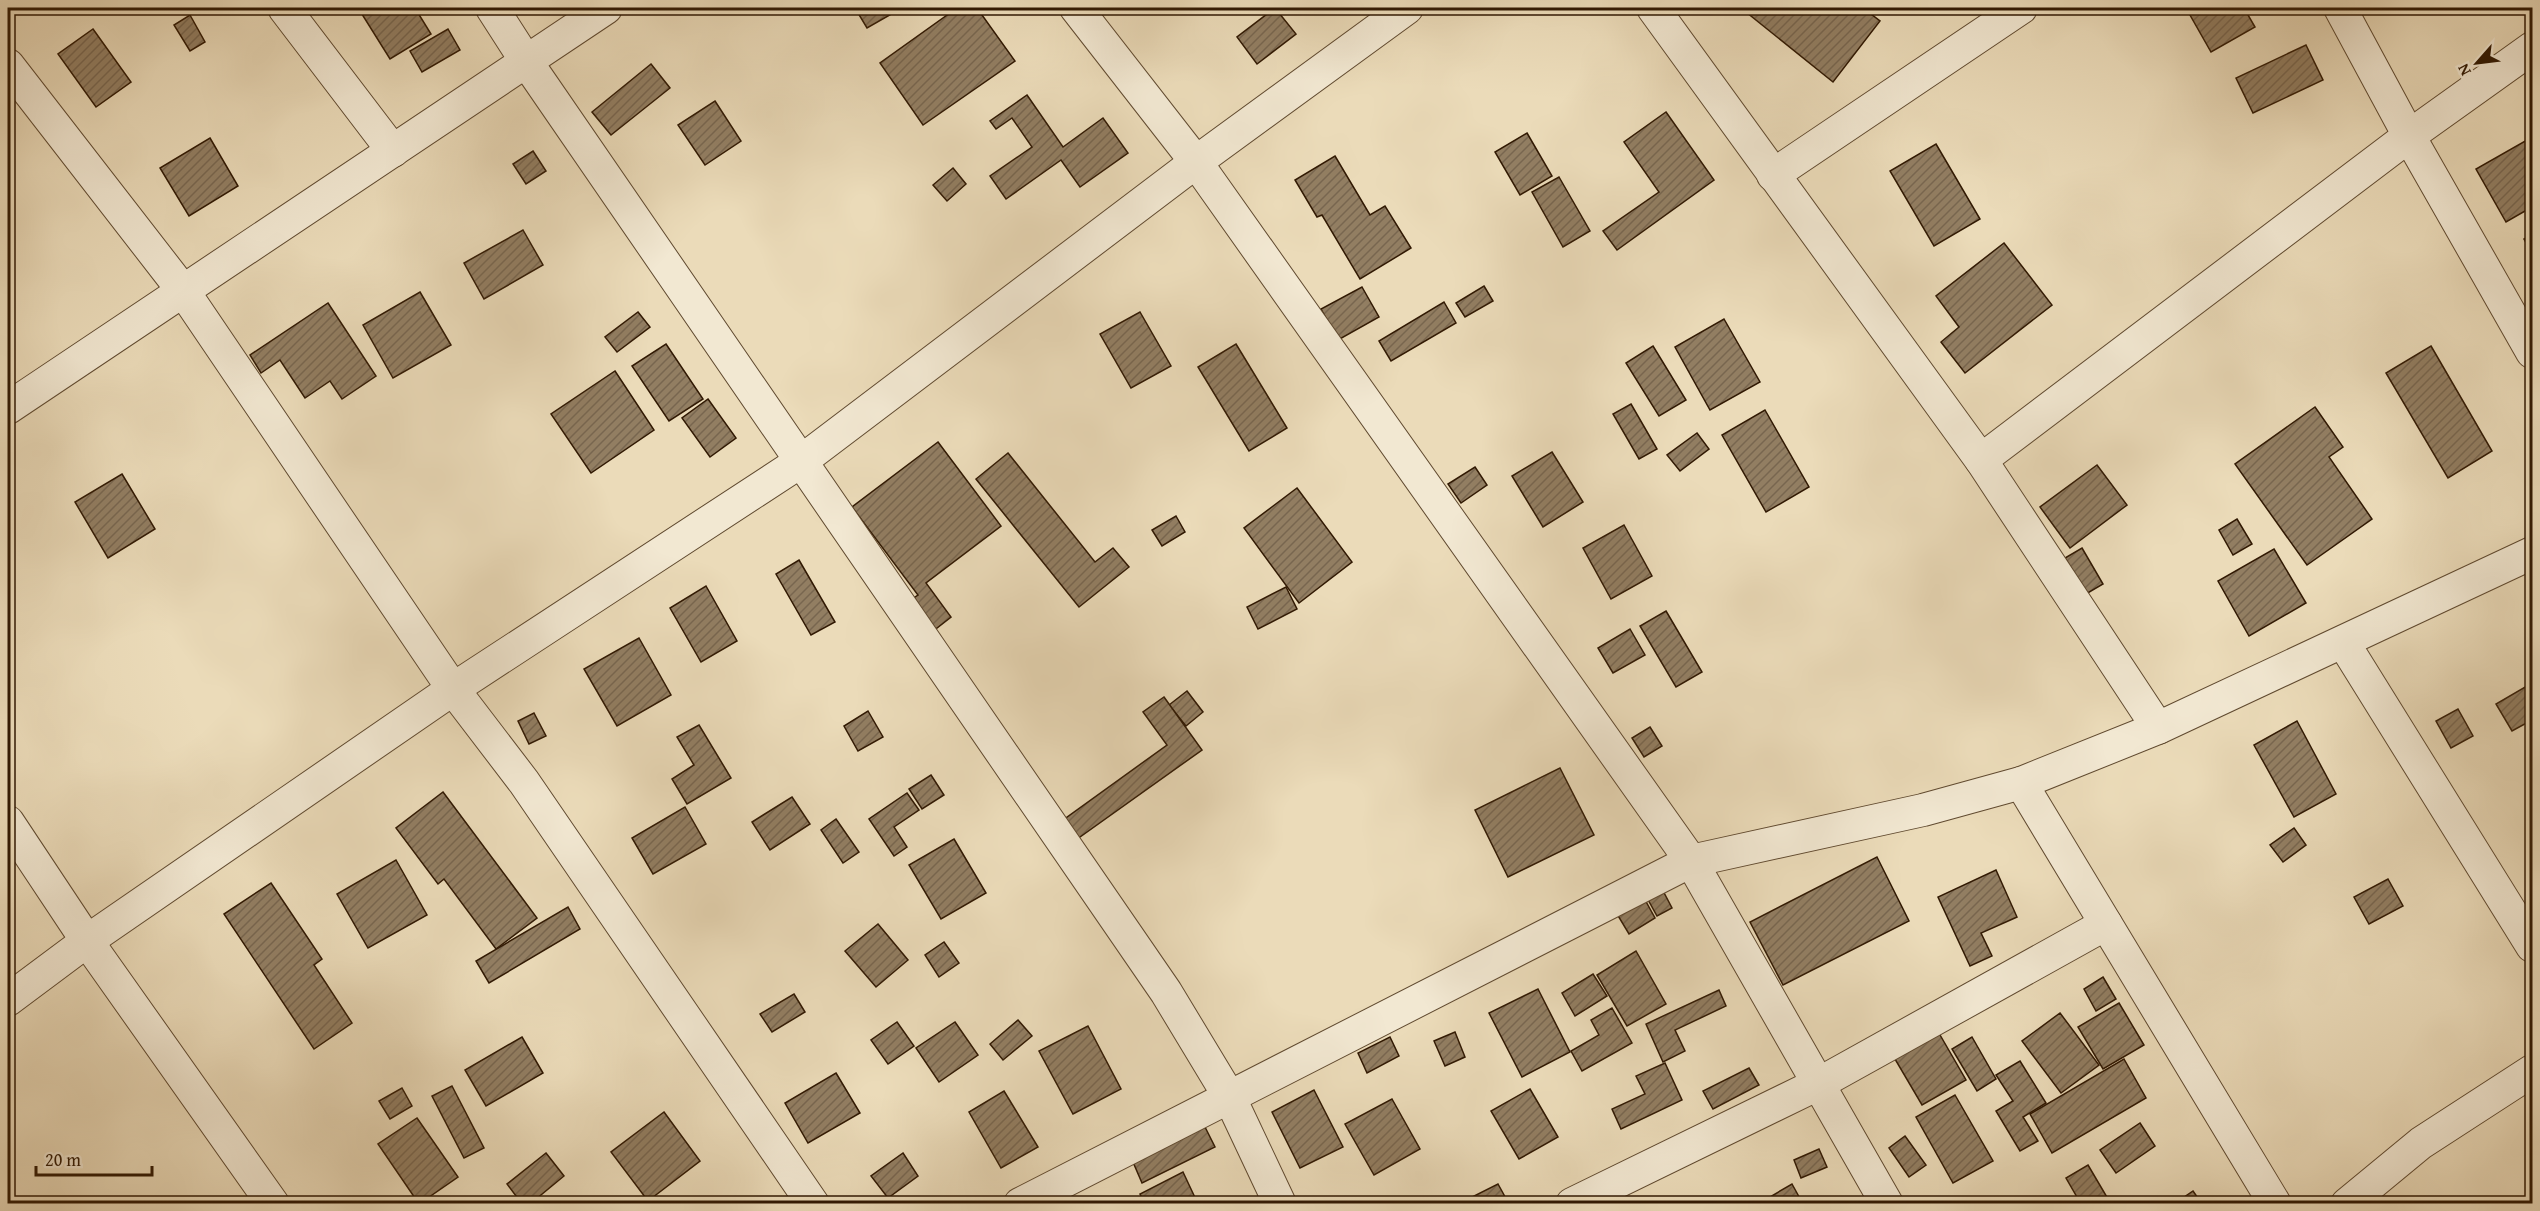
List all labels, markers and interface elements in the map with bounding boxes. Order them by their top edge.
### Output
north arrow [2447,33,2507,93]
text: N [2451,59,2477,80]
scale bar [36,1139,152,1177]
text: 20 m [45,1146,81,1173]

